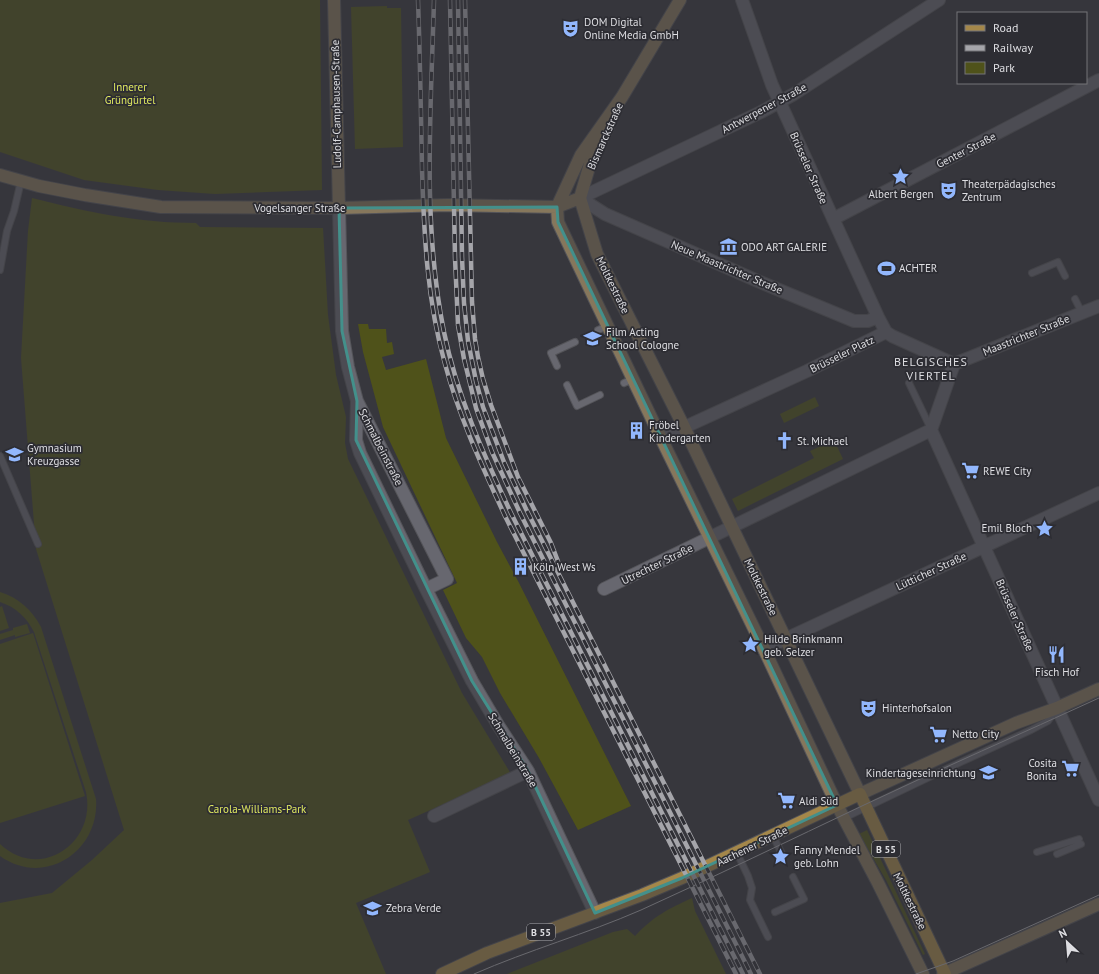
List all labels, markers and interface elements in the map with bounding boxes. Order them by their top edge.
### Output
legend [957,12,1087,84]
place label: DOM Digital Online Media GmbH [584,15,679,42]
theatre icon: DOM Digital Online Media GmbH [561,18,581,38]
text: Road [993,20,1018,35]
street label: Ludolf-Camphausen-Straße [328,39,344,169]
text: Railway [993,40,1033,55]
text: Park [993,60,1015,75]
park label: Innerer Grüngürtel [105,80,156,107]
street label: Antwerpener Straße [719,80,809,136]
street label: Bismarckstraße [584,100,626,172]
street label: Genter Straße [934,129,999,171]
street label: Brüsseler Straße [787,130,831,207]
place icon: Albert Bergen [891,166,911,186]
place label: Theaterpädagisches Zentrum [962,177,1056,204]
theatre icon: Theaterpädagisches Zentrum [939,180,959,200]
place label: Albert Bergen [868,187,934,201]
street label: Vogelsanger Straße [253,201,346,215]
street label: Neue Maastrichter Straße [669,237,785,297]
museum icon: ODO ART GALERIE [718,237,738,257]
place label: ODO ART GALERIE [741,240,827,254]
street label: Moltkestraße [593,254,633,316]
sports icon: ACHTER [876,258,896,278]
place label: ACHTER [899,261,938,275]
street label: Maastrichter Straße [981,311,1072,359]
place label: Film Acting School Cologne [606,325,680,352]
school or university icon: Film Acting School Cologne [583,328,603,348]
street label: Brüsseler Platz [808,332,877,376]
district label: BELGISCHES VIERTEL [894,354,968,383]
street label: Schmalbeinstraße [356,406,407,488]
place label: Fröbel Kindergarten [649,418,711,445]
building icon: Fröbel Kindergarten [626,421,646,441]
church icon: St. Michael [774,431,794,451]
place label: St. Michael [797,434,849,448]
place label: Gymnasium Kreuzgasse [27,441,82,468]
school or university icon: Gymnasium Kreuzgasse [4,444,24,464]
supermarket icon: REWE City [960,461,980,481]
place label: REWE City [983,464,1032,478]
place icon: Emil Bloch [1035,518,1055,538]
place label: Emil Bloch [982,521,1032,535]
street label: Utrechter Straße [619,540,695,587]
street label: Lütticher Straße [894,548,969,593]
street label: Moltkestraße [741,556,781,618]
building icon: Köln West Ws [510,557,530,577]
place label: Köln West Ws [533,560,596,574]
street label: Brüsseler Straße [993,577,1037,654]
place label: Hilde Brinkmann geb. Selzer [764,632,843,659]
place icon: Hilde Brinkmann geb. Selzer [741,635,761,655]
restaurant icon: Fisch Hof [1047,644,1067,664]
place label: Fisch Hof [1035,665,1079,679]
theatre icon: Hinterhofsalon [859,698,879,718]
place label: Hinterhofsalon [882,701,952,715]
street label: Schmalbeinstraße [485,710,541,790]
supermarket icon: Netto City [929,724,949,744]
place label: Netto City [952,727,1000,741]
place label: Cosita Bonita [1027,756,1057,783]
supermarket icon: Cosita Bonita [1060,759,1080,779]
school or university icon: Kindertageseinrichtung [979,763,999,783]
place label: Kindertageseinrichtung [866,766,976,780]
supermarket icon: Aldi Süd [776,791,796,811]
place label: Aldi Süd [799,794,838,808]
park label: Carola-Williams-Park [208,802,307,816]
street label: Aachener Straße [714,823,790,869]
road number: B 55 [872,841,900,857]
place label: Fanny Mendel geb. Lohn [794,843,861,870]
place icon: Fanny Mendel geb. Lohn [771,846,791,866]
street label: Moltkestraße [890,870,930,932]
school or university icon: Zebra Verde [363,898,383,918]
place label: Zebra Verde [386,901,442,915]
north arrow [1047,922,1087,962]
road number: B 55 [527,924,555,940]
text: N [1056,925,1069,941]

